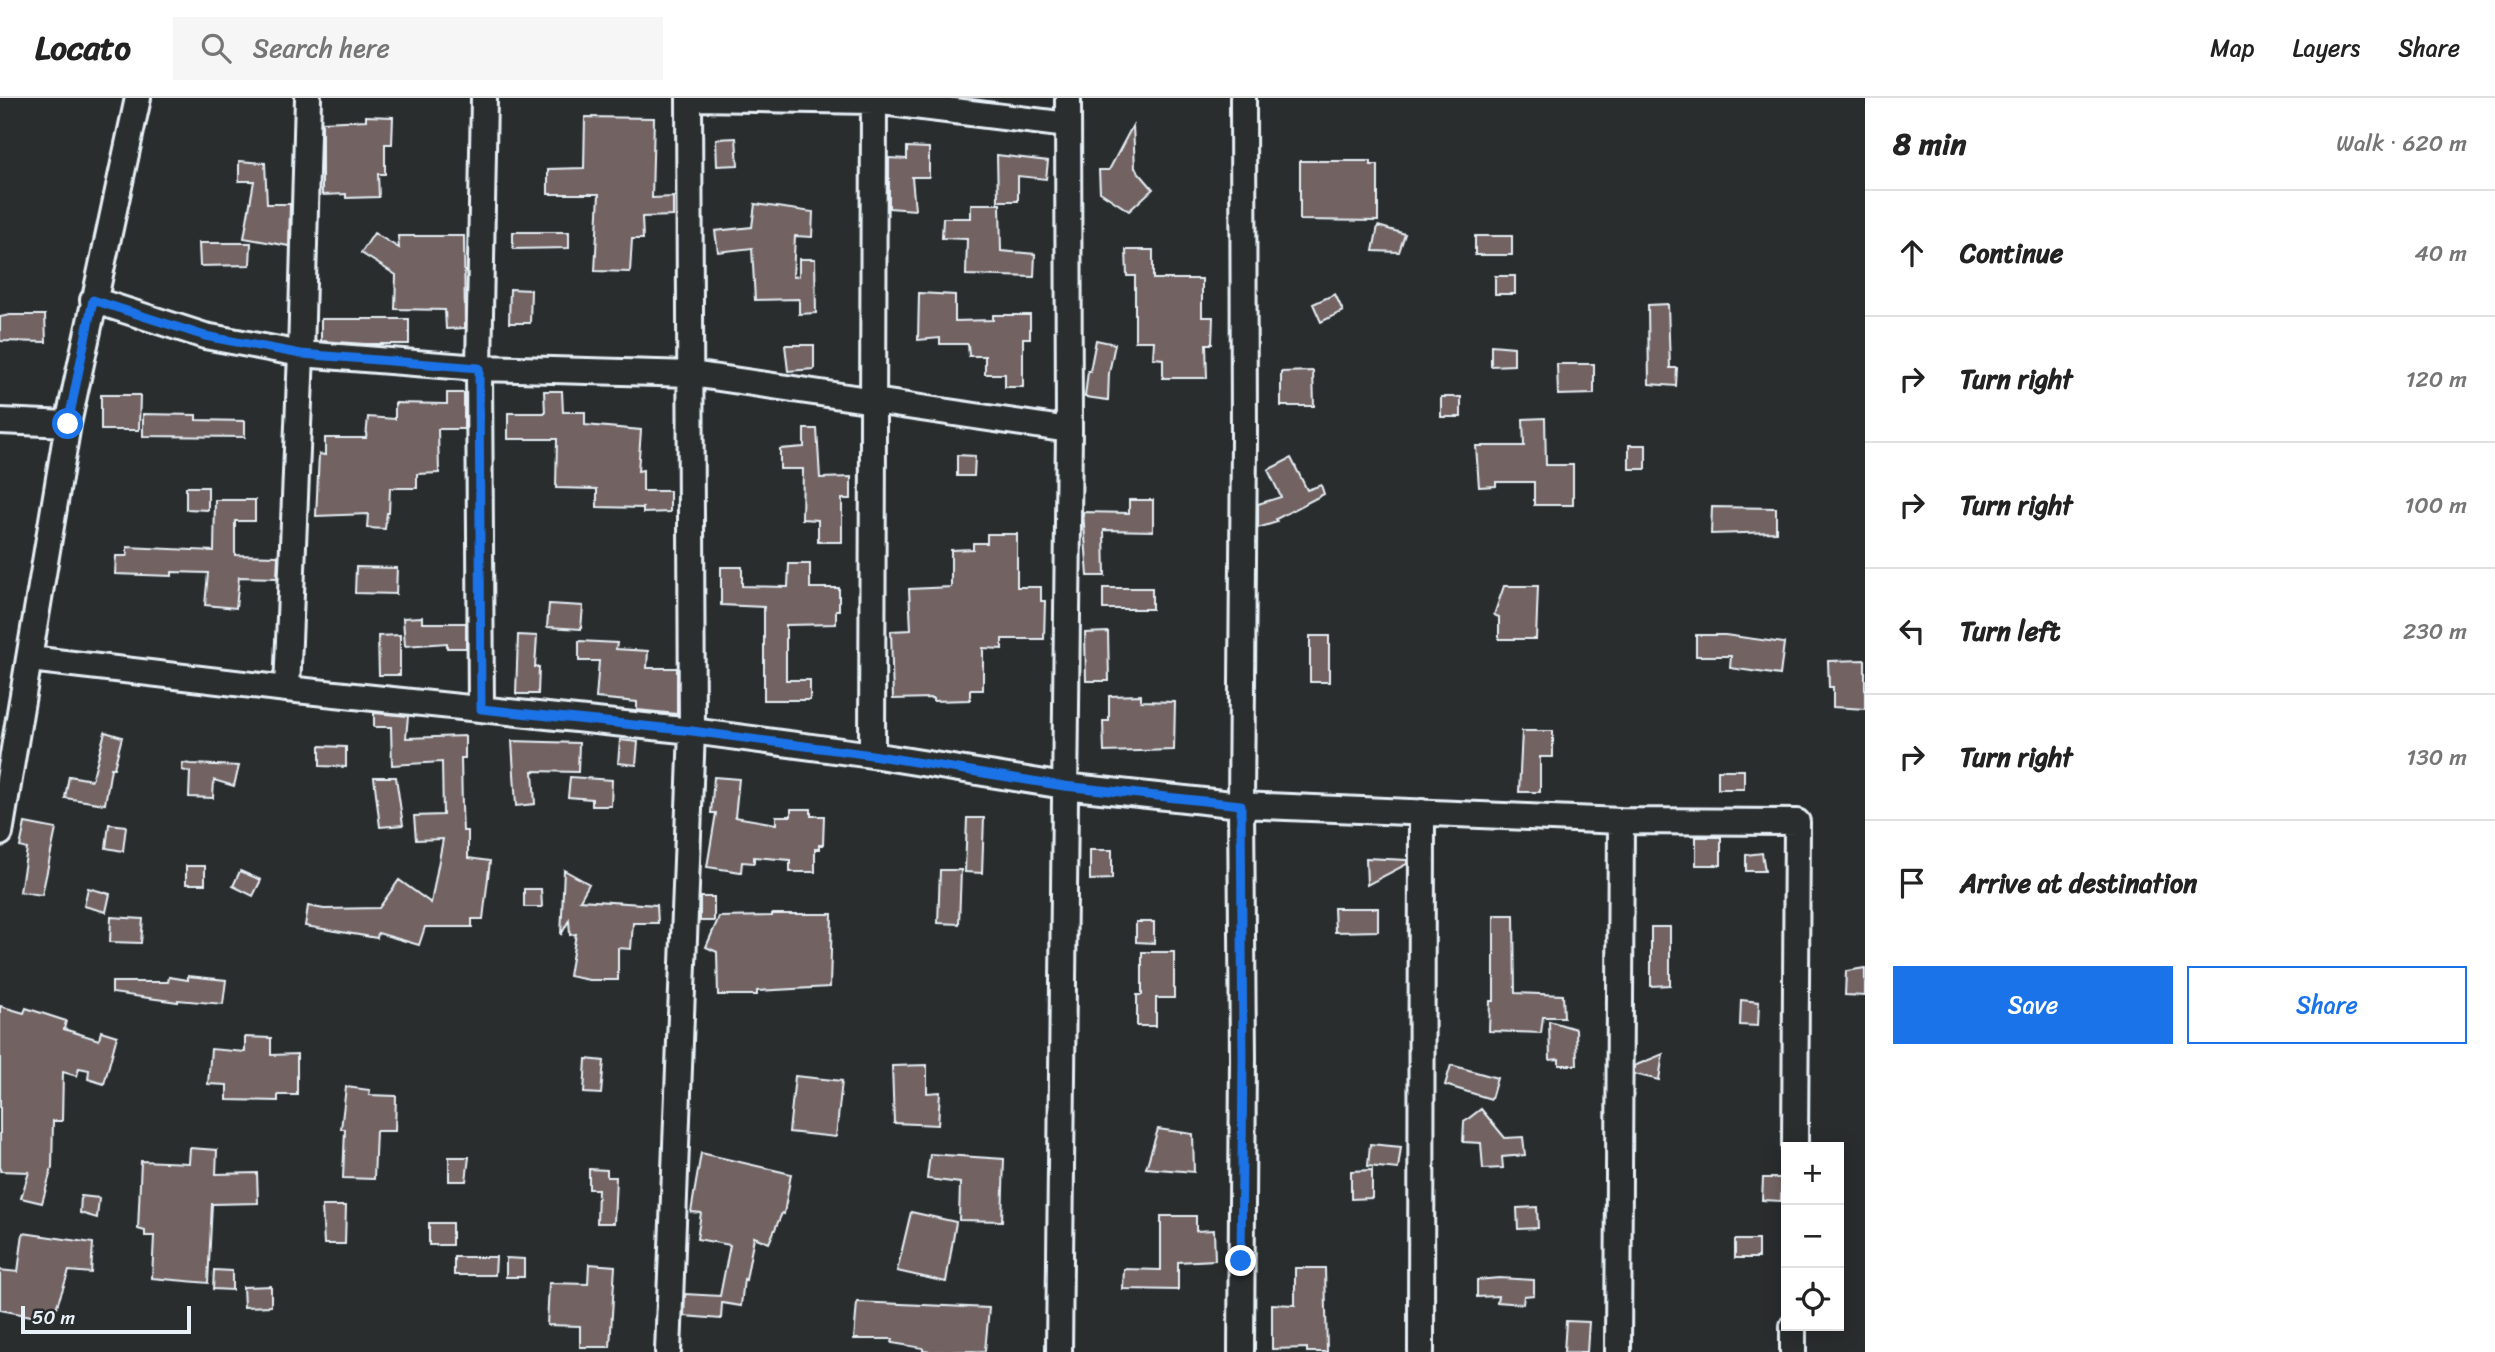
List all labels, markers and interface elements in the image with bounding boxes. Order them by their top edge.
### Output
search box [173,17,663,80]
text: Locato [35,19,131,77]
text: Search here [253,25,390,71]
text: Map [2210,27,2255,69]
text: Layers [2293,27,2360,69]
text: Share [2398,27,2460,69]
icon: search [197,29,235,67]
text: 8 min [1893,117,1966,171]
text: Walk · 620 m [2336,123,2467,164]
text: Continue [1960,230,2063,276]
text: 40 m [2414,233,2467,274]
icon: ahead [1893,234,1931,272]
text: Turn right [1960,356,2073,402]
text: 120 m [2406,359,2467,400]
icon: right [1893,360,1931,398]
route start [52,408,83,439]
text: Turn right [1960,482,2073,528]
text: 100 m [2404,485,2467,526]
icon: right [1893,486,1931,524]
text: Turn left [1960,608,2060,654]
text: 230 m [2403,611,2467,652]
icon: left [1893,612,1931,650]
text: Turn right [1960,734,2073,780]
text: 130 m [2406,737,2467,778]
icon: right [1893,738,1931,776]
text: Arrive at destination [1960,860,2197,906]
icon: arrive [1893,864,1931,902]
button: Save [1893,966,2173,1044]
button: Share [2187,966,2467,1044]
map controls [1781,1142,1844,1331]
button: + [1781,1142,1844,1205]
button: − [1781,1205,1844,1268]
route end [1225,1245,1256,1276]
button: locate [1781,1268,1844,1331]
text: 50 m [32,1301,75,1334]
scale bar [21,1303,191,1335]

